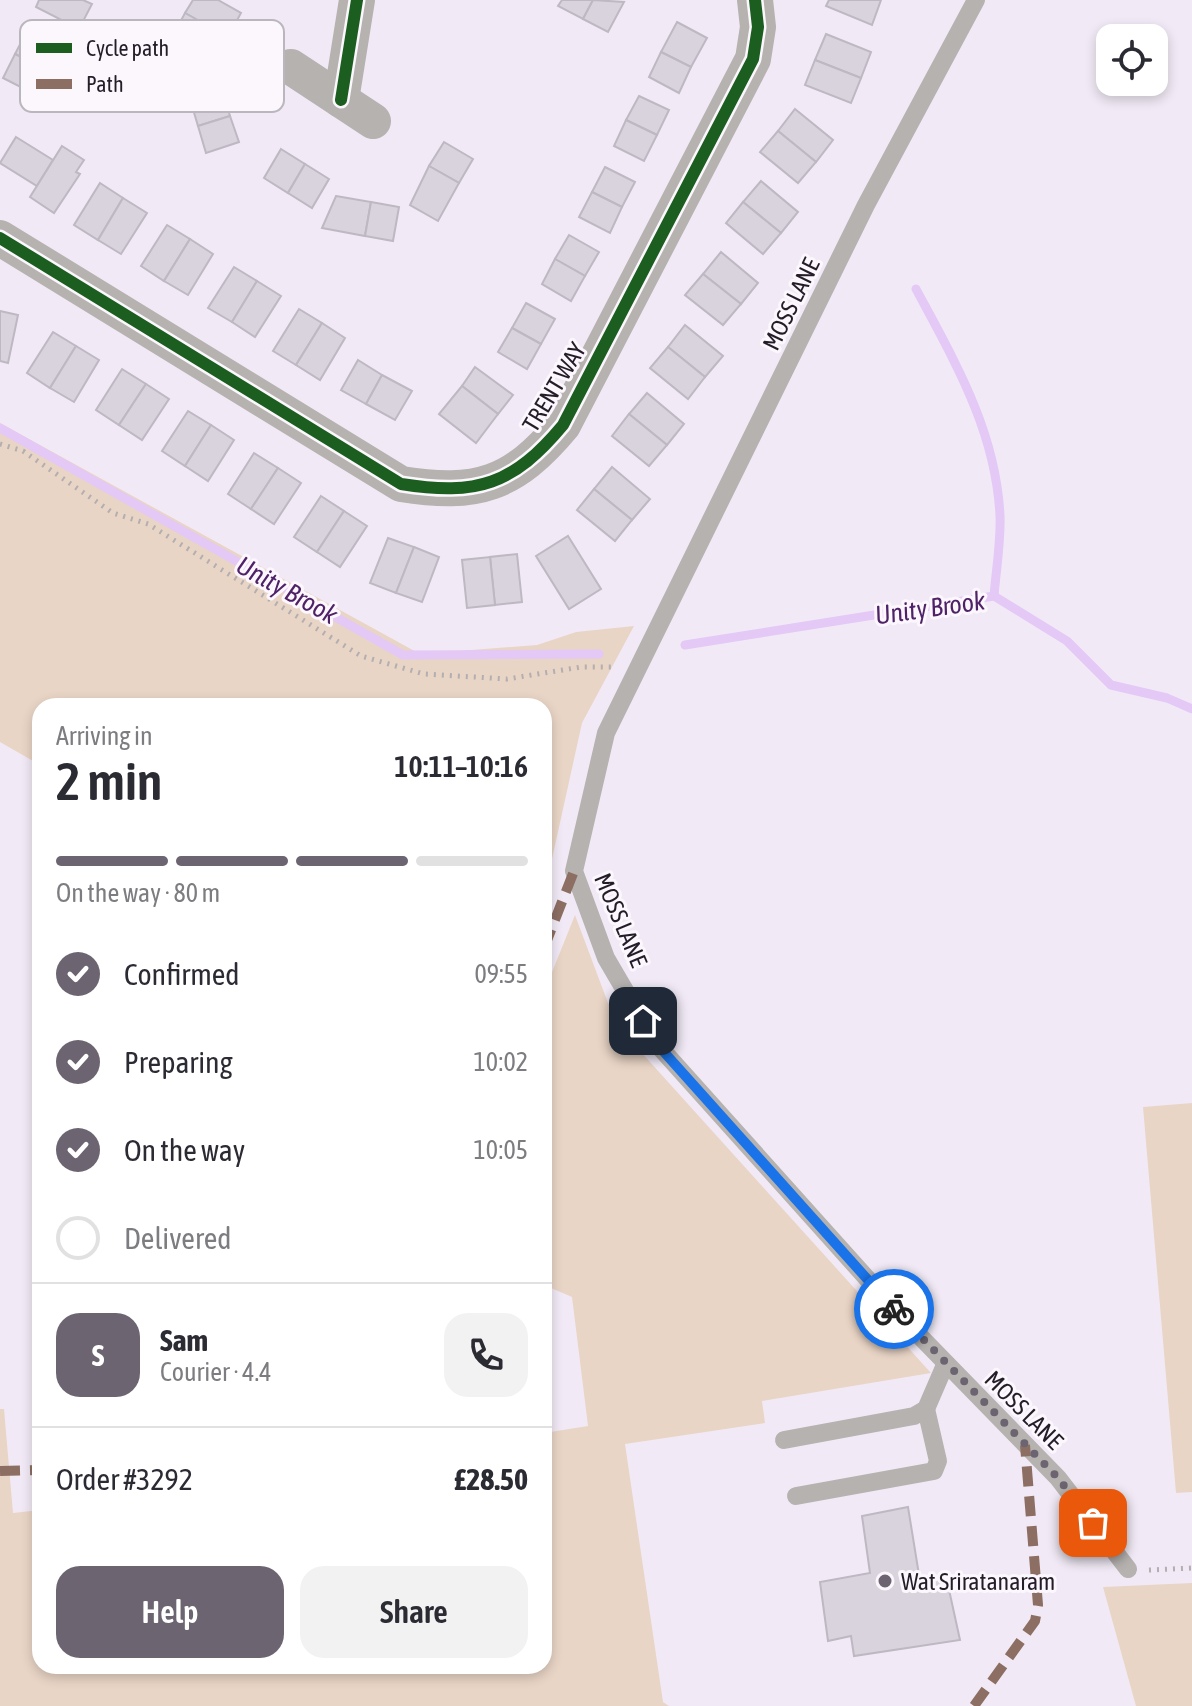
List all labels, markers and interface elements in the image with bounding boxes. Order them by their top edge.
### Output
legend [20,20,284,112]
map controls [1096,24,1168,96]
button: locate [1096,24,1168,96]
text: Cycle path [86,35,169,61]
text: Path [86,71,124,97]
street label: MOSS LANE [757,254,825,354]
street label: TRENT WAY [517,337,591,436]
water label: Unity Brook [231,550,343,630]
water label: Unity Brook [873,585,987,631]
text: Arriving in [56,721,153,751]
text: 10:11–10:16 [394,749,528,783]
text: 2 min [56,751,162,811]
street label: MOSS LANE [589,869,653,971]
text: On the way · 80 m [56,878,220,908]
icon: check [56,952,100,996]
text: Confirmed [124,957,239,991]
text: 09:55 [474,959,528,989]
pin [609,987,677,1055]
icon: home [621,999,665,1043]
icon: check [56,1040,100,1084]
text: Preparing [124,1045,233,1079]
text: 10:02 [473,1047,528,1077]
icon: check [56,1128,100,1172]
text: On the way [124,1133,245,1167]
text: 10:05 [473,1135,528,1165]
text: Delivered [124,1221,232,1255]
courier [854,1269,934,1349]
icon: bike [872,1287,916,1331]
button: phone [444,1313,528,1397]
text: Sam [160,1323,208,1357]
text: S [92,1338,104,1372]
text: Courier · 4.4 [160,1357,271,1387]
street label: MOSS LANE [979,1365,1069,1455]
text: Order #3292 [56,1462,193,1496]
text: £28.50 [454,1462,528,1496]
pin [1059,1489,1127,1557]
icon: bag [1071,1501,1115,1545]
button: Help [56,1566,284,1658]
button: Share [300,1566,528,1658]
place label: Wat Sriratanaram [901,1568,1055,1595]
marker: Wat Sriratanaram [876,1572,894,1590]

